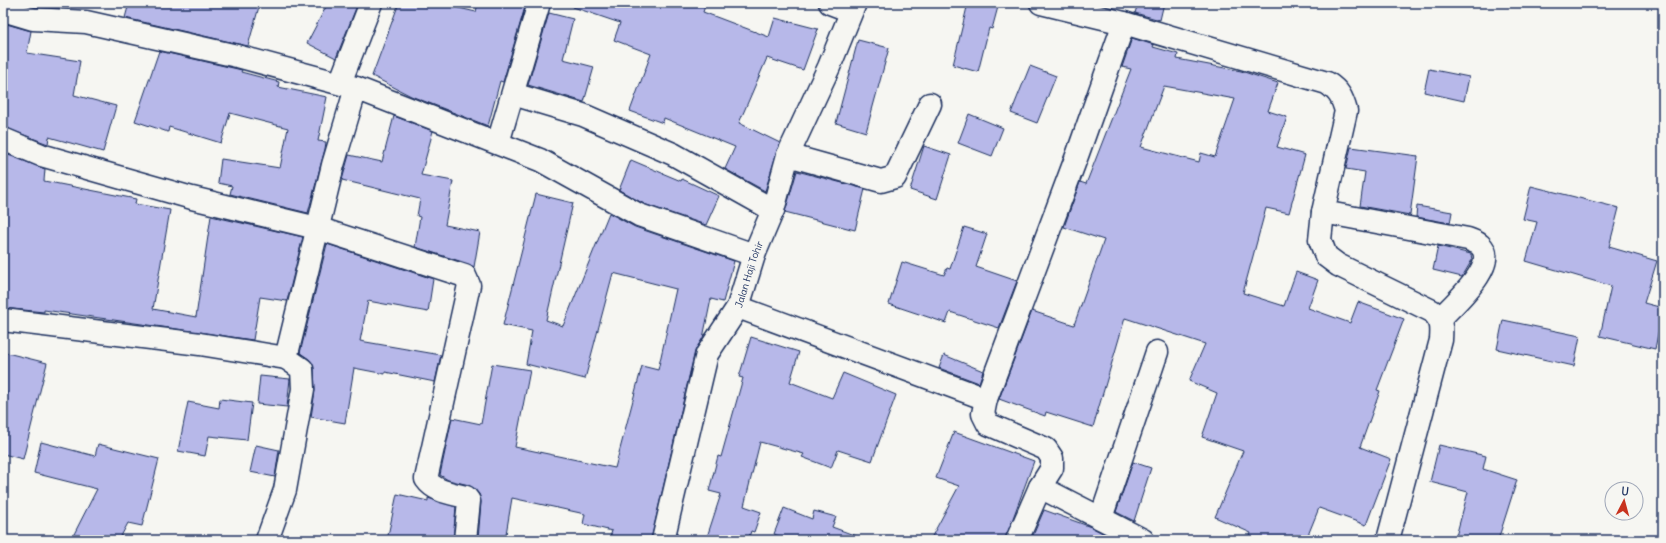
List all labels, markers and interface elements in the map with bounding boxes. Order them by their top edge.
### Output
street label: Jalan Haji Tohir [732,239,766,309]
north arrow [1604,481,1644,521]
text: U [1621,484,1630,498]

